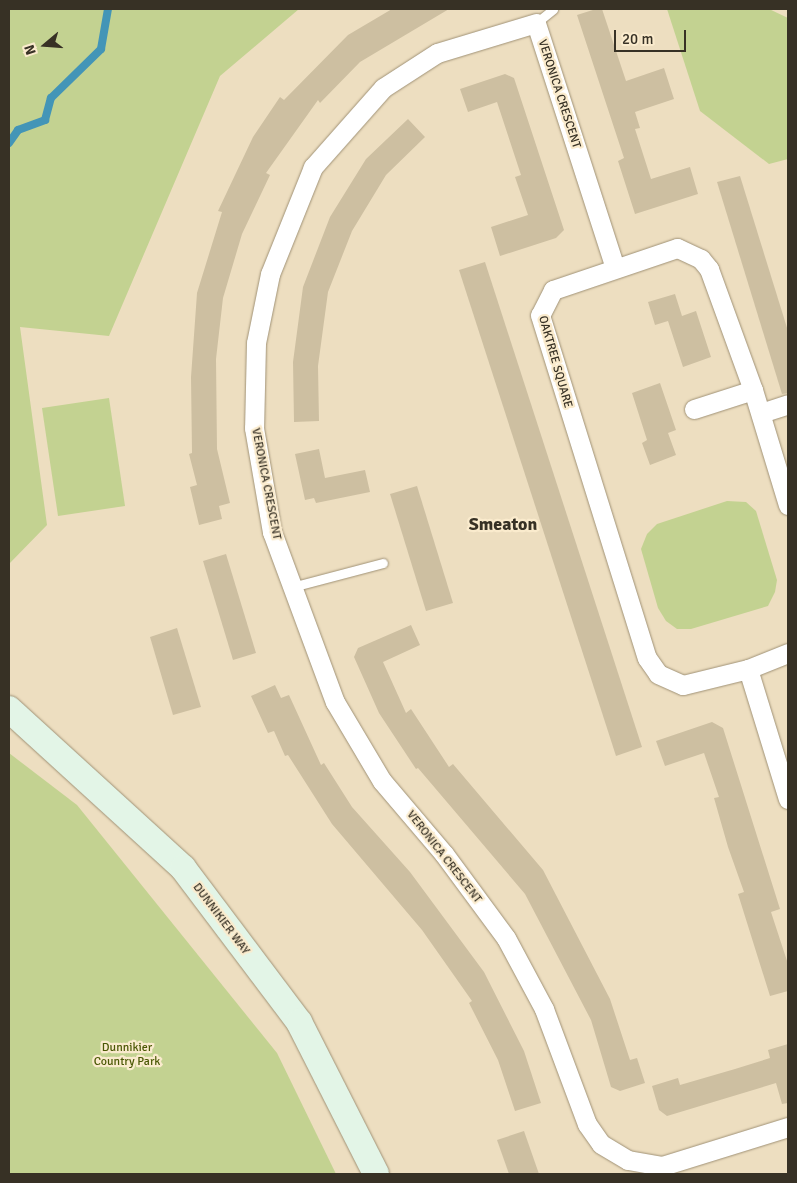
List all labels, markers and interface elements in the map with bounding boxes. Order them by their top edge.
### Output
north arrow [20,20,70,70]
scale bar [617,20,690,52]
text: 20 m [622,30,653,48]
street label: VERONICA CRESCENT [535,38,583,150]
text: N [21,43,40,57]
street label: OAKTREE SQUARE [535,314,575,410]
street label: VERONICA CRESCENT [248,427,284,541]
district label: Smeaton [469,513,537,535]
street label: VERONICA CRESCENT [403,808,485,906]
street label: DUNNIKIER WAY [190,880,252,958]
park label: Dunnikier Country Park [94,1041,160,1069]

